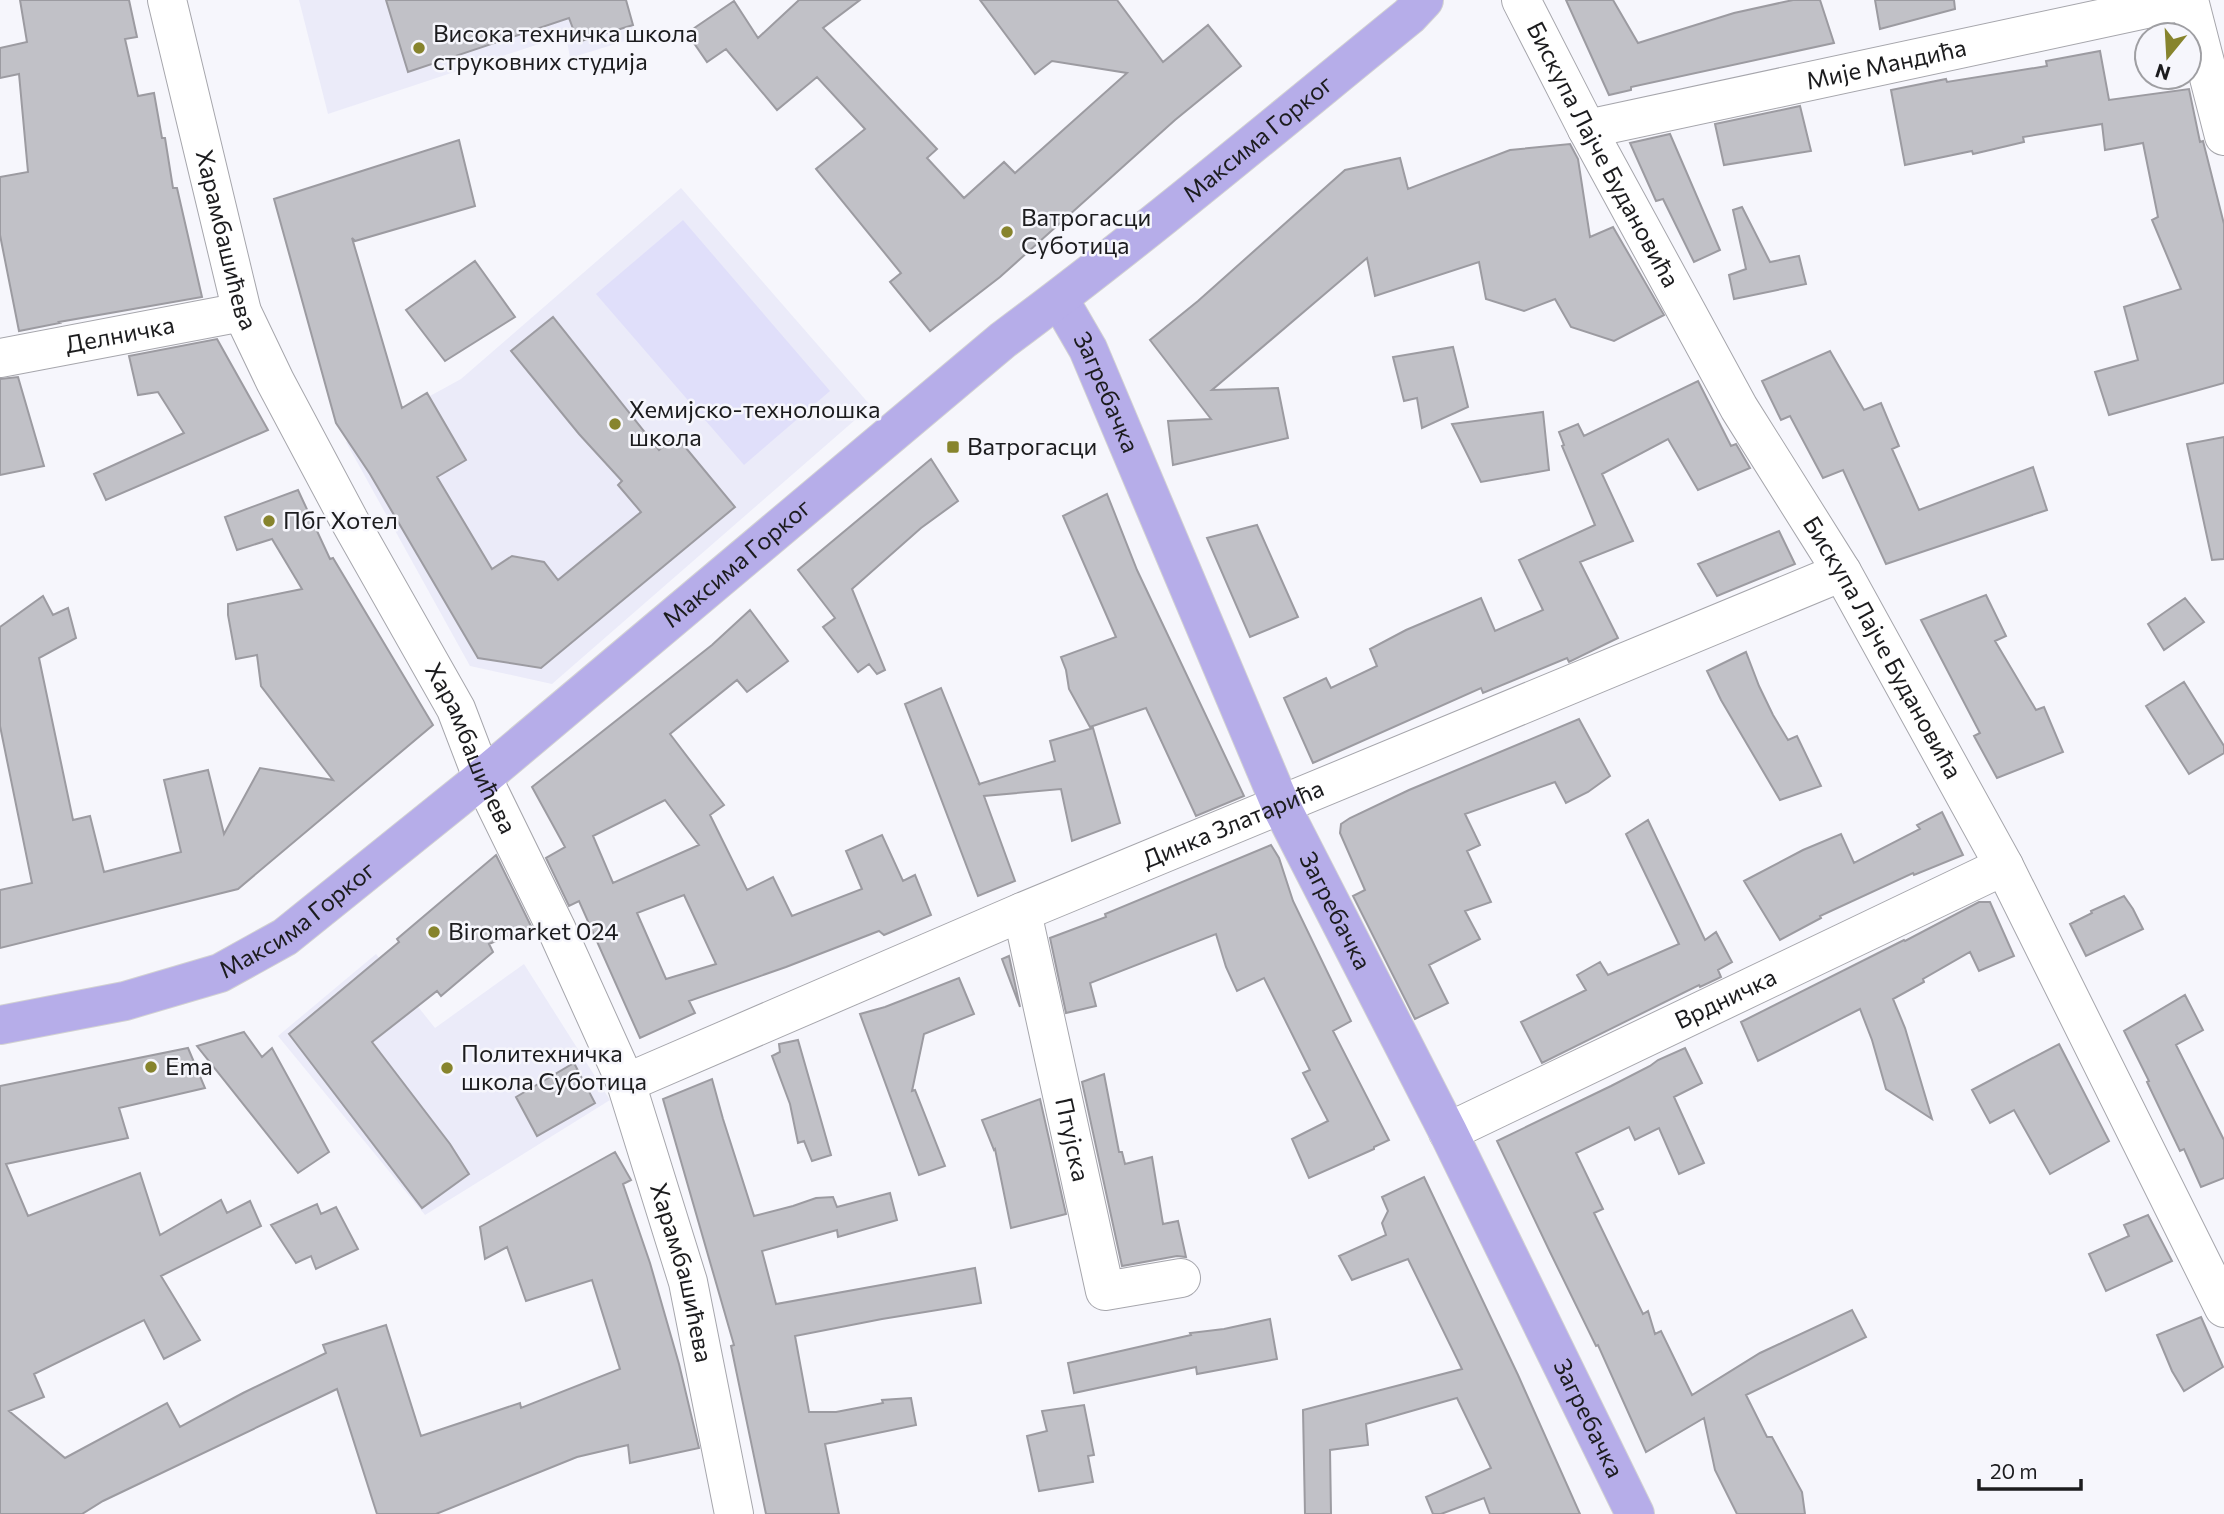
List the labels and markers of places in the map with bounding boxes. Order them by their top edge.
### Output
place label: Висока техничка школа струковних студија [433,18,698,75]
marker: Висока техничка школа струковних студија [411,40,427,56]
place label: Ватрогасци Суботица [1021,202,1151,259]
marker: Ватрогасци Суботица [999,224,1015,240]
place label: Хемијско-технолошка школа [629,394,881,451]
marker: Хемијско-технолошка школа [607,416,623,432]
place label: Ватрогасци [967,431,1097,460]
marker: Ватрогасци [945,439,961,455]
place label: Пбг Хотел [283,505,398,534]
marker: Пбг Хотел [261,513,277,529]
place label: Biromarket 024 [448,916,619,945]
marker: Biromarket 024 [426,924,442,940]
place label: Политехничка школа Суботица [461,1038,647,1095]
place label: Ema [165,1051,213,1080]
marker: Ema [143,1059,159,1075]
marker: Политехничка школа Суботица [439,1060,455,1076]

